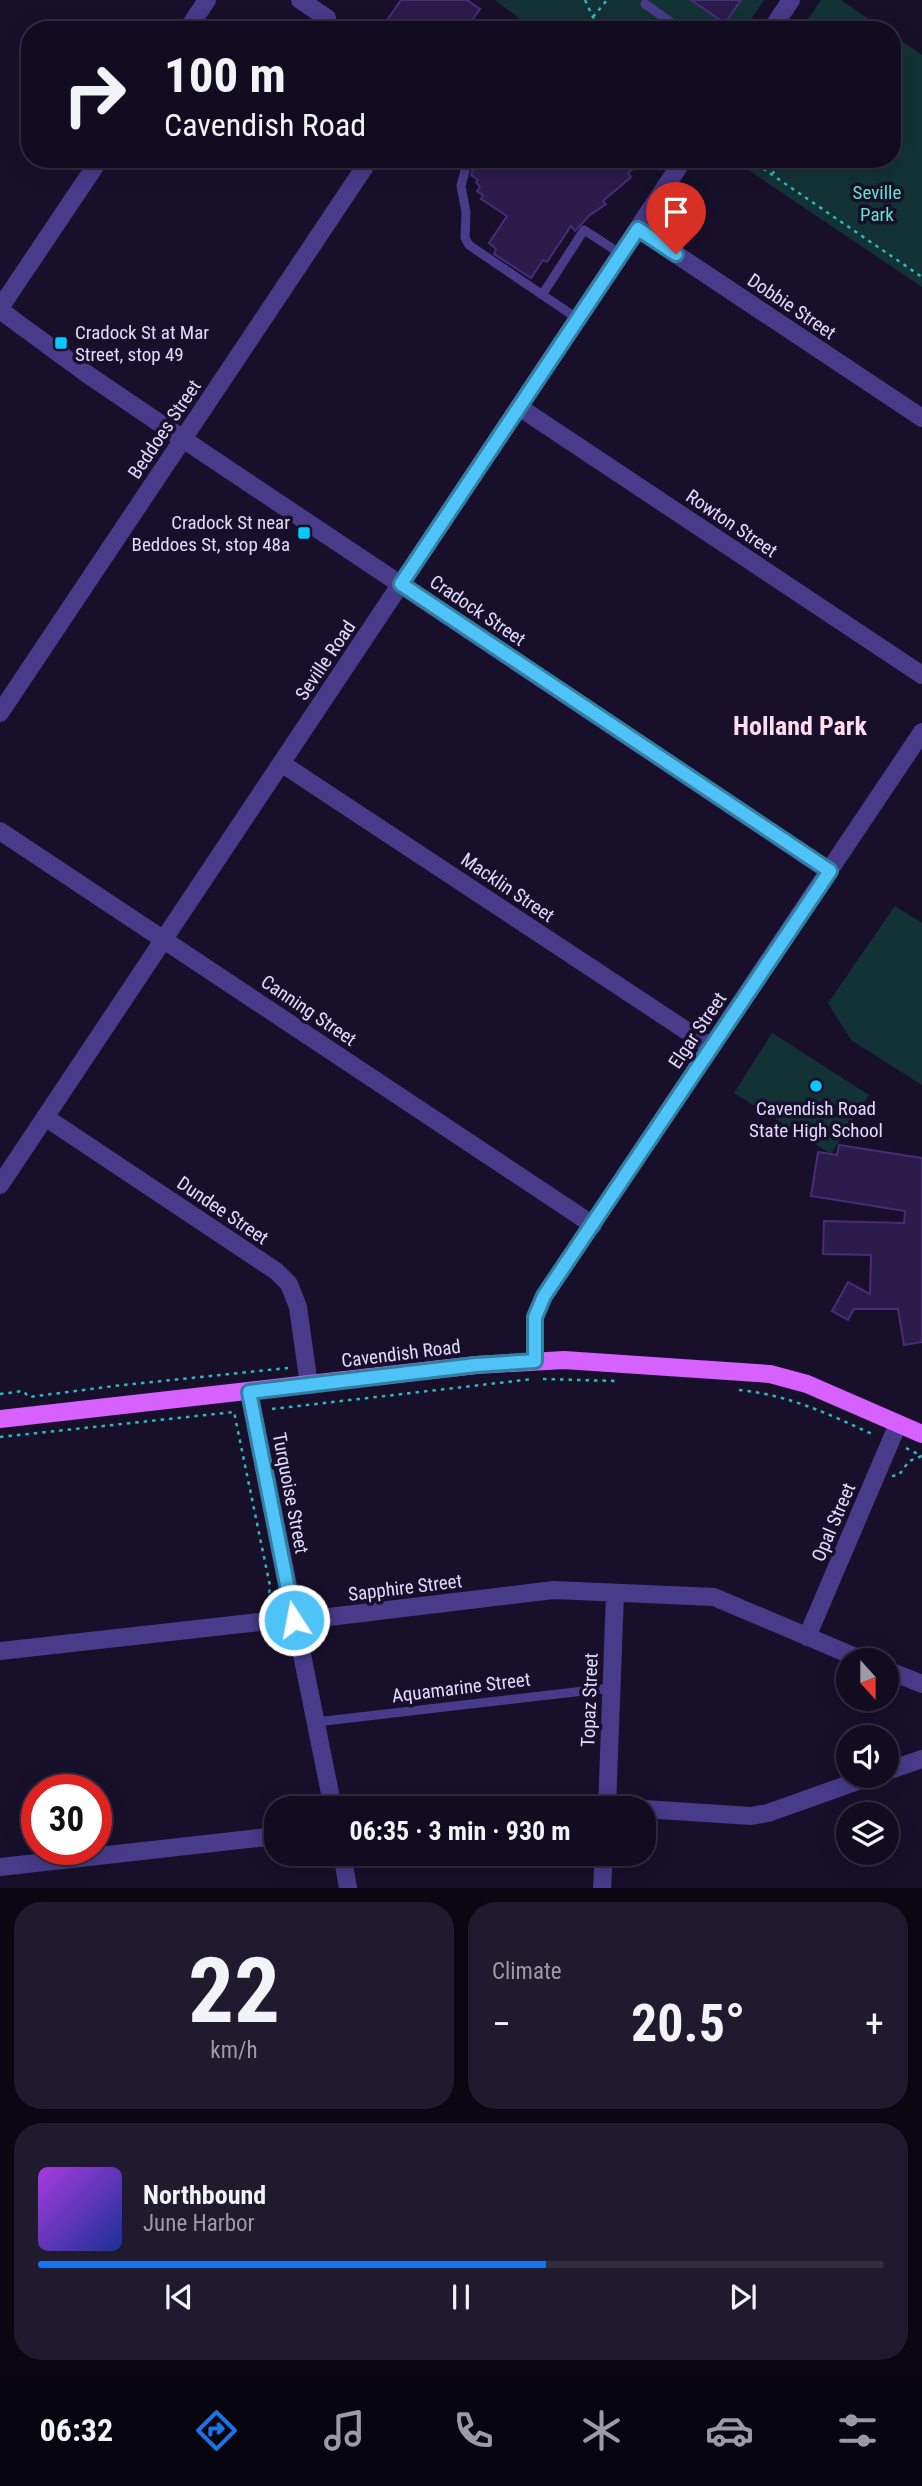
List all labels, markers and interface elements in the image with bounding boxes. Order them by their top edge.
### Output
text: 100 m [164,47,286,104]
icon: right [49,49,140,140]
text: Cavendish Road [164,106,366,144]
park label: Seville Park [853,181,901,226]
pin [646,182,706,254]
icon: arrive [657,193,695,231]
street label: Dobbie Street [743,269,840,344]
place label: Cradock St at Mar Street, stop 49 [75,321,209,366]
marker: Cradock St at Mar Street, stop 49 [53,335,69,351]
street label: Beddoes Street [123,376,206,483]
street label: Rowton Street [682,485,782,562]
place label: Cradock St near Beddoes St, stop 48a [132,511,290,556]
marker: Cradock St near Beddoes St, stop 48a [296,525,312,541]
street label: Cradock Street [425,570,530,651]
street label: Seville Road [290,616,360,705]
district label: Holland Park [733,711,867,741]
street label: Macklin Street [457,848,559,927]
street label: Canning Street [257,970,361,1051]
street label: Elgar Street [664,988,731,1073]
marker: Cavendish Road State High School [808,1078,824,1094]
place label: Cavendish Road State High School [749,1097,883,1142]
street label: Dundee Street [173,1171,273,1249]
street label: Cavendish Road [340,1335,462,1372]
street label: Turquoise Street [267,1431,314,1556]
street label: Opal Street [807,1479,860,1565]
street label: Sapphire Street [347,1569,463,1606]
position arrow [257,1583,331,1657]
north arrow [836,1648,900,1712]
map controls [836,1648,899,1865]
street label: Topaz Street [576,1653,603,1747]
street label: Aquamarine Street [391,1668,532,1707]
button: sound [836,1725,899,1788]
speed limit sign: 30 [21,1774,112,1865]
button: layers [836,1802,899,1865]
text: 06:35 · 3 min · 930 m [350,1816,570,1846]
text: 22 [188,1938,280,2044]
text: Climate [492,1958,562,1985]
text: 20.5° [631,1993,745,2054]
text: − [492,2002,511,2046]
text: + [865,2002,884,2046]
text: km/h [210,2037,258,2064]
text: Northbound [143,2180,266,2210]
text: June Harbor [143,2210,255,2237]
icon: previous [160,2278,198,2316]
icon: pause [442,2278,480,2316]
icon: next [724,2278,762,2316]
icon: directions [192,2406,241,2455]
icon: music [320,2406,369,2455]
icon: phone [449,2406,498,2455]
icon: climate [577,2406,626,2455]
icon: car [705,2406,754,2455]
icon: filters [833,2406,882,2455]
text: 06:32 [40,2411,113,2449]

